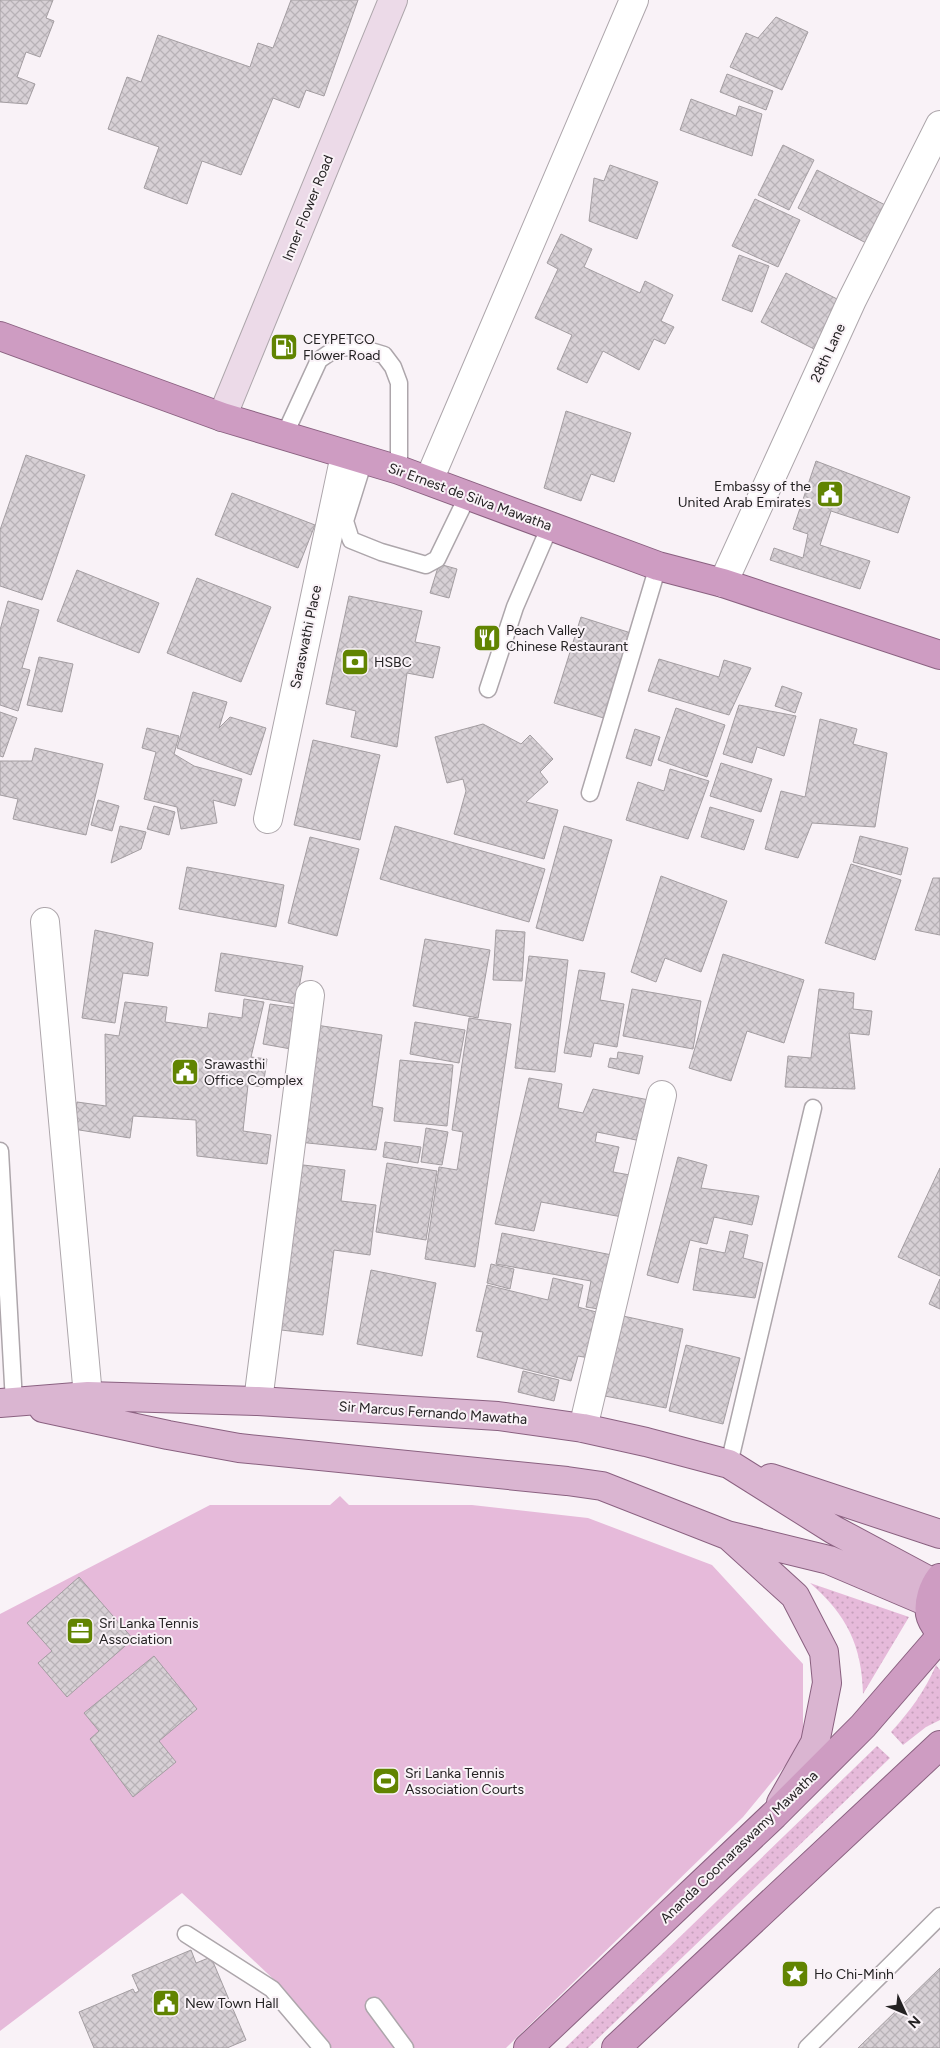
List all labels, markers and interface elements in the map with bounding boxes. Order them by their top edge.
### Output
street label: Inner Flower Road [279,153,337,263]
street label: 28th Lane [807,321,849,385]
place label: CEYPETCO Flower Road [303,331,381,364]
fuel station icon: CEYPETCO Flower Road [269,332,299,362]
street label: Sir Ernest de Silva Mawatha [386,459,554,535]
place label: Embassy of the United Arab Emirates [678,478,811,511]
public building icon: Embassy of the United Arab Emirates [815,479,845,509]
street label: Saraswathi Place [287,583,325,690]
place label: Peach Valley Chinese Restaurant [506,622,628,655]
restaurant icon: Peach Valley Chinese Restaurant [472,623,502,653]
bank icon: HSBC [340,647,370,677]
place label: HSBC [374,654,412,671]
place label: Srawasthi Office Complex [204,1056,303,1089]
public building icon: Srawasthi Office Complex [170,1057,200,1087]
street label: Sir Marcus Fernando Mawatha [338,1398,528,1428]
place label: Sri Lanka Tennis Association [99,1615,198,1648]
office icon: Sri Lanka Tennis Association [65,1616,95,1646]
place label: Sri Lanka Tennis Association Courts [405,1765,524,1798]
sports icon: Sri Lanka Tennis Association Courts [371,1766,401,1796]
street label: Ananda Coomaraswamy Mawatha [657,1767,821,1927]
place icon: Ho Chi-Minh [780,1959,810,1989]
place label: Ho Chi-Minh [814,1966,894,1983]
public building icon: New Town Hall [151,1988,181,2018]
north arrow [880,1988,930,2038]
place label: New Town Hall [185,1995,279,2012]
text: N [904,2012,924,2031]

